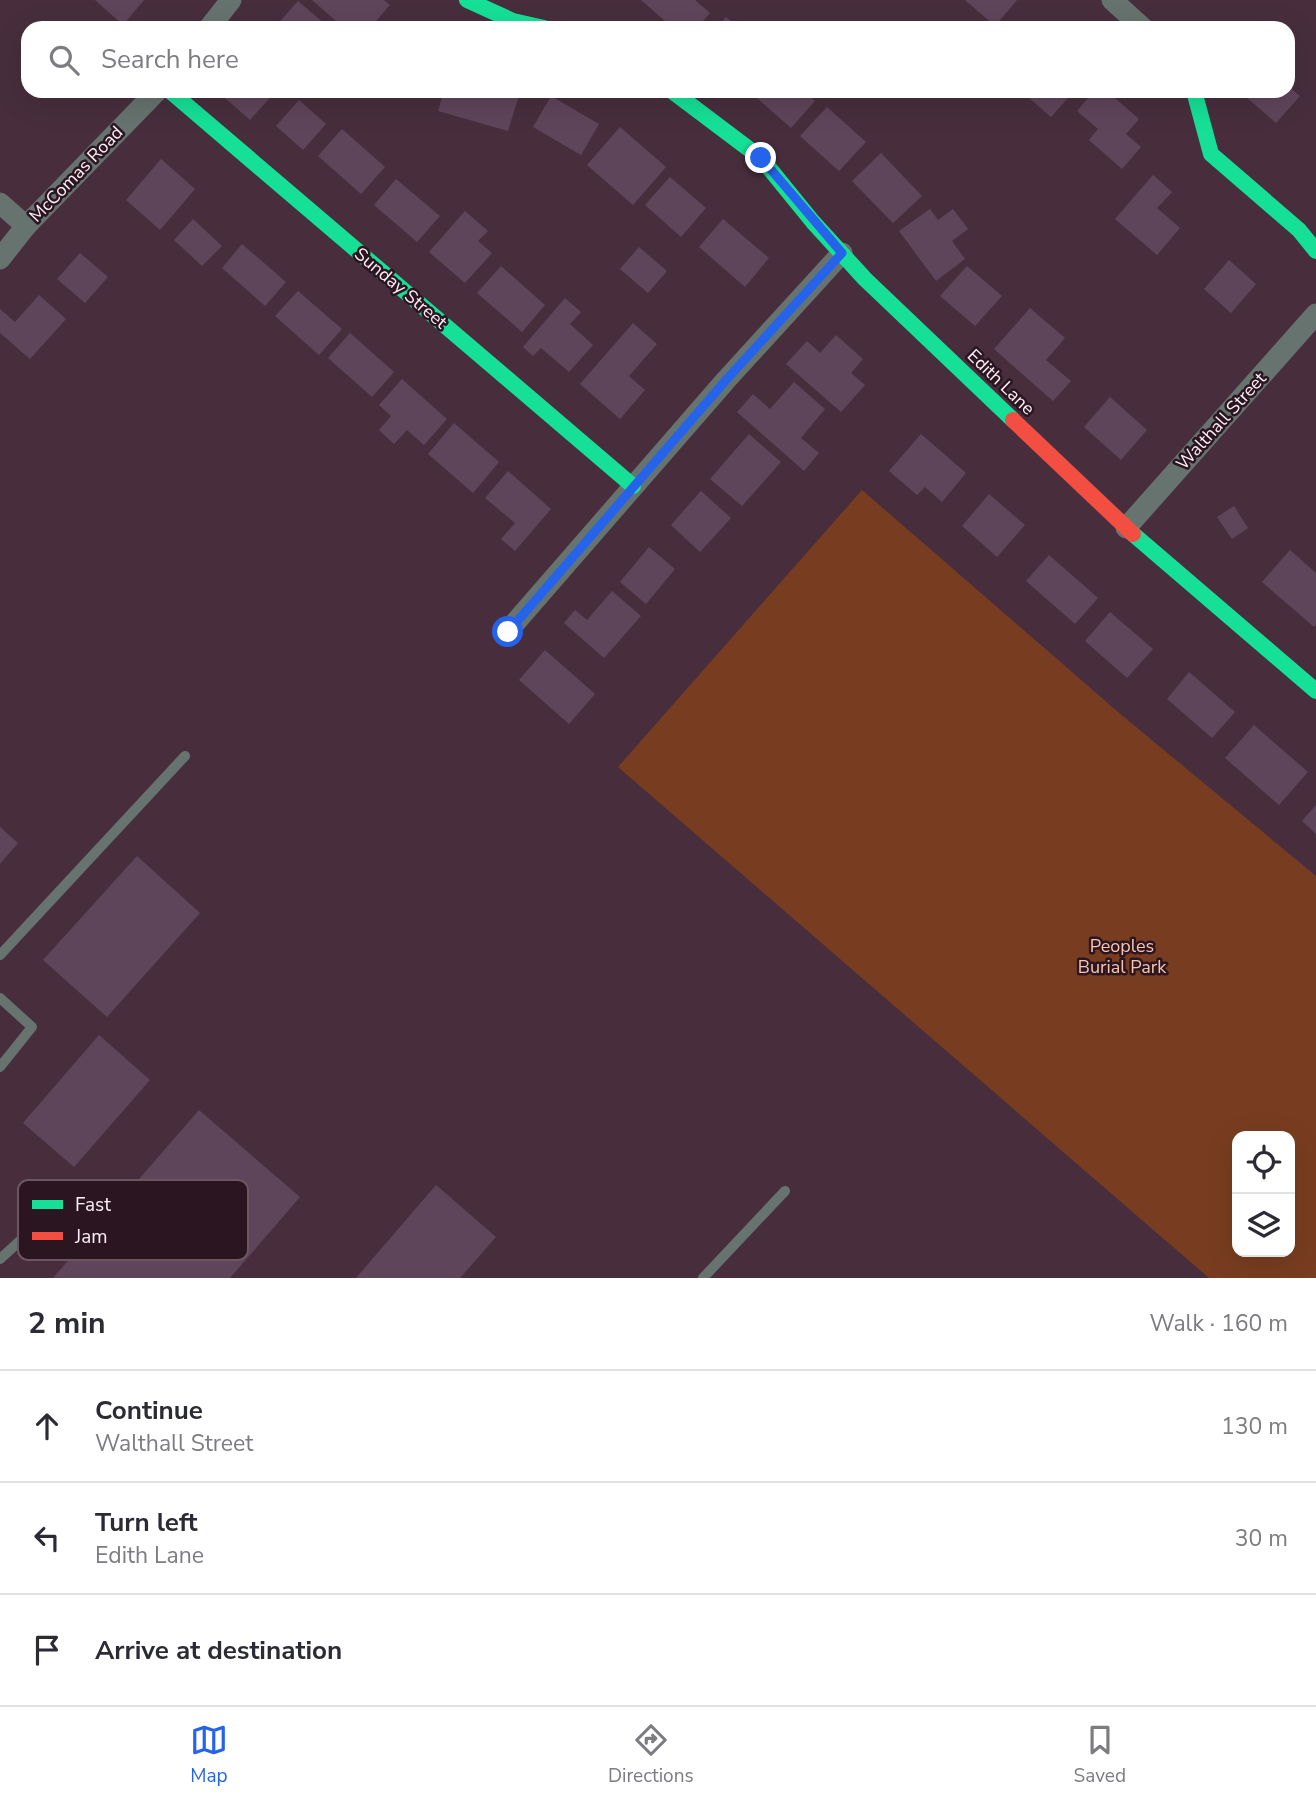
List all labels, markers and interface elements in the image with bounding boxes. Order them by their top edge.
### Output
search box [21,21,1295,98]
icon: search [45,41,83,79]
text: Search here [101,42,239,77]
street label: McComas Road [24,121,128,227]
route end [745,142,776,173]
street label: Sunday Street [349,242,453,334]
street label: Edith Lane [962,344,1040,420]
street label: Walthall Street [1171,366,1272,475]
route start [492,616,523,647]
park label: Peoples Burial Park [1078,934,1167,979]
map controls [1232,1131,1295,1257]
button: locate [1232,1131,1295,1194]
legend [18,1180,248,1260]
text: Fast [75,1192,111,1218]
button: layers [1232,1194,1295,1257]
text: Jam [74,1224,108,1250]
text: 2 min [28,1303,106,1344]
text: Walk · 160 m [1149,1308,1288,1339]
text: Continue [95,1393,203,1428]
icon: ahead [28,1407,66,1445]
text: 130 m [1221,1411,1288,1442]
text: Walthall Street [95,1428,253,1459]
text: Turn left [95,1505,198,1540]
icon: left [28,1519,66,1557]
text: 30 m [1235,1523,1288,1554]
text: Edith Lane [95,1540,204,1571]
icon: arrive [28,1631,66,1669]
text: Arrive at destination [95,1633,342,1668]
tab: Map [190,1721,228,1789]
tab: Directions [608,1721,694,1789]
tab: Saved [1074,1721,1126,1789]

